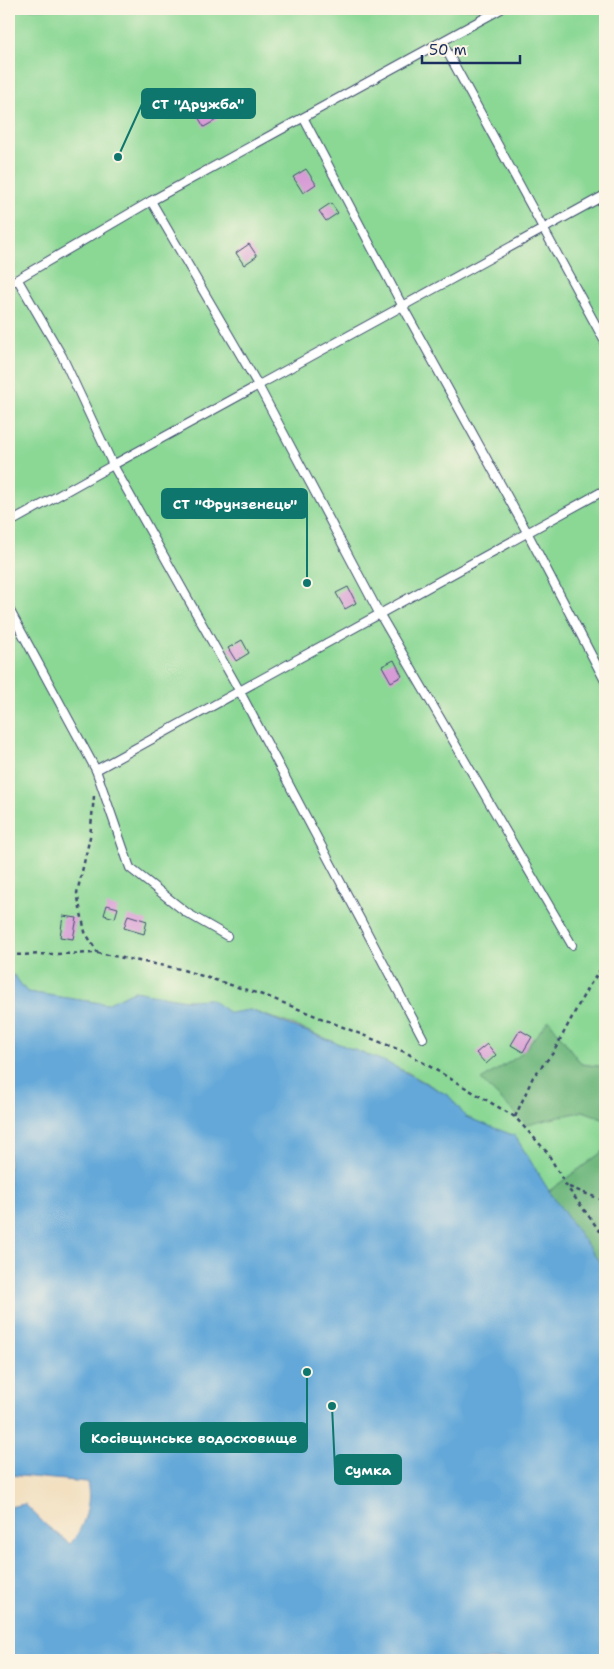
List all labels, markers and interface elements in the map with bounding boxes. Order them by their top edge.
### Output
scale bar [422,32,519,64]
text: 50 m [429,40,467,60]
callout: СТ "Дружба" [142,89,255,118]
text: СТ "Дружба" [152,95,244,113]
callout: СТ "Фрунзенець" [162,489,307,518]
text: СТ "Фрунзенець" [173,495,297,513]
callout: Косівщинське водосховище [81,1423,307,1452]
text: Косівщинське водосховище [91,1429,297,1447]
callout: Сумка [335,1455,401,1484]
text: Сумка [345,1461,392,1479]

